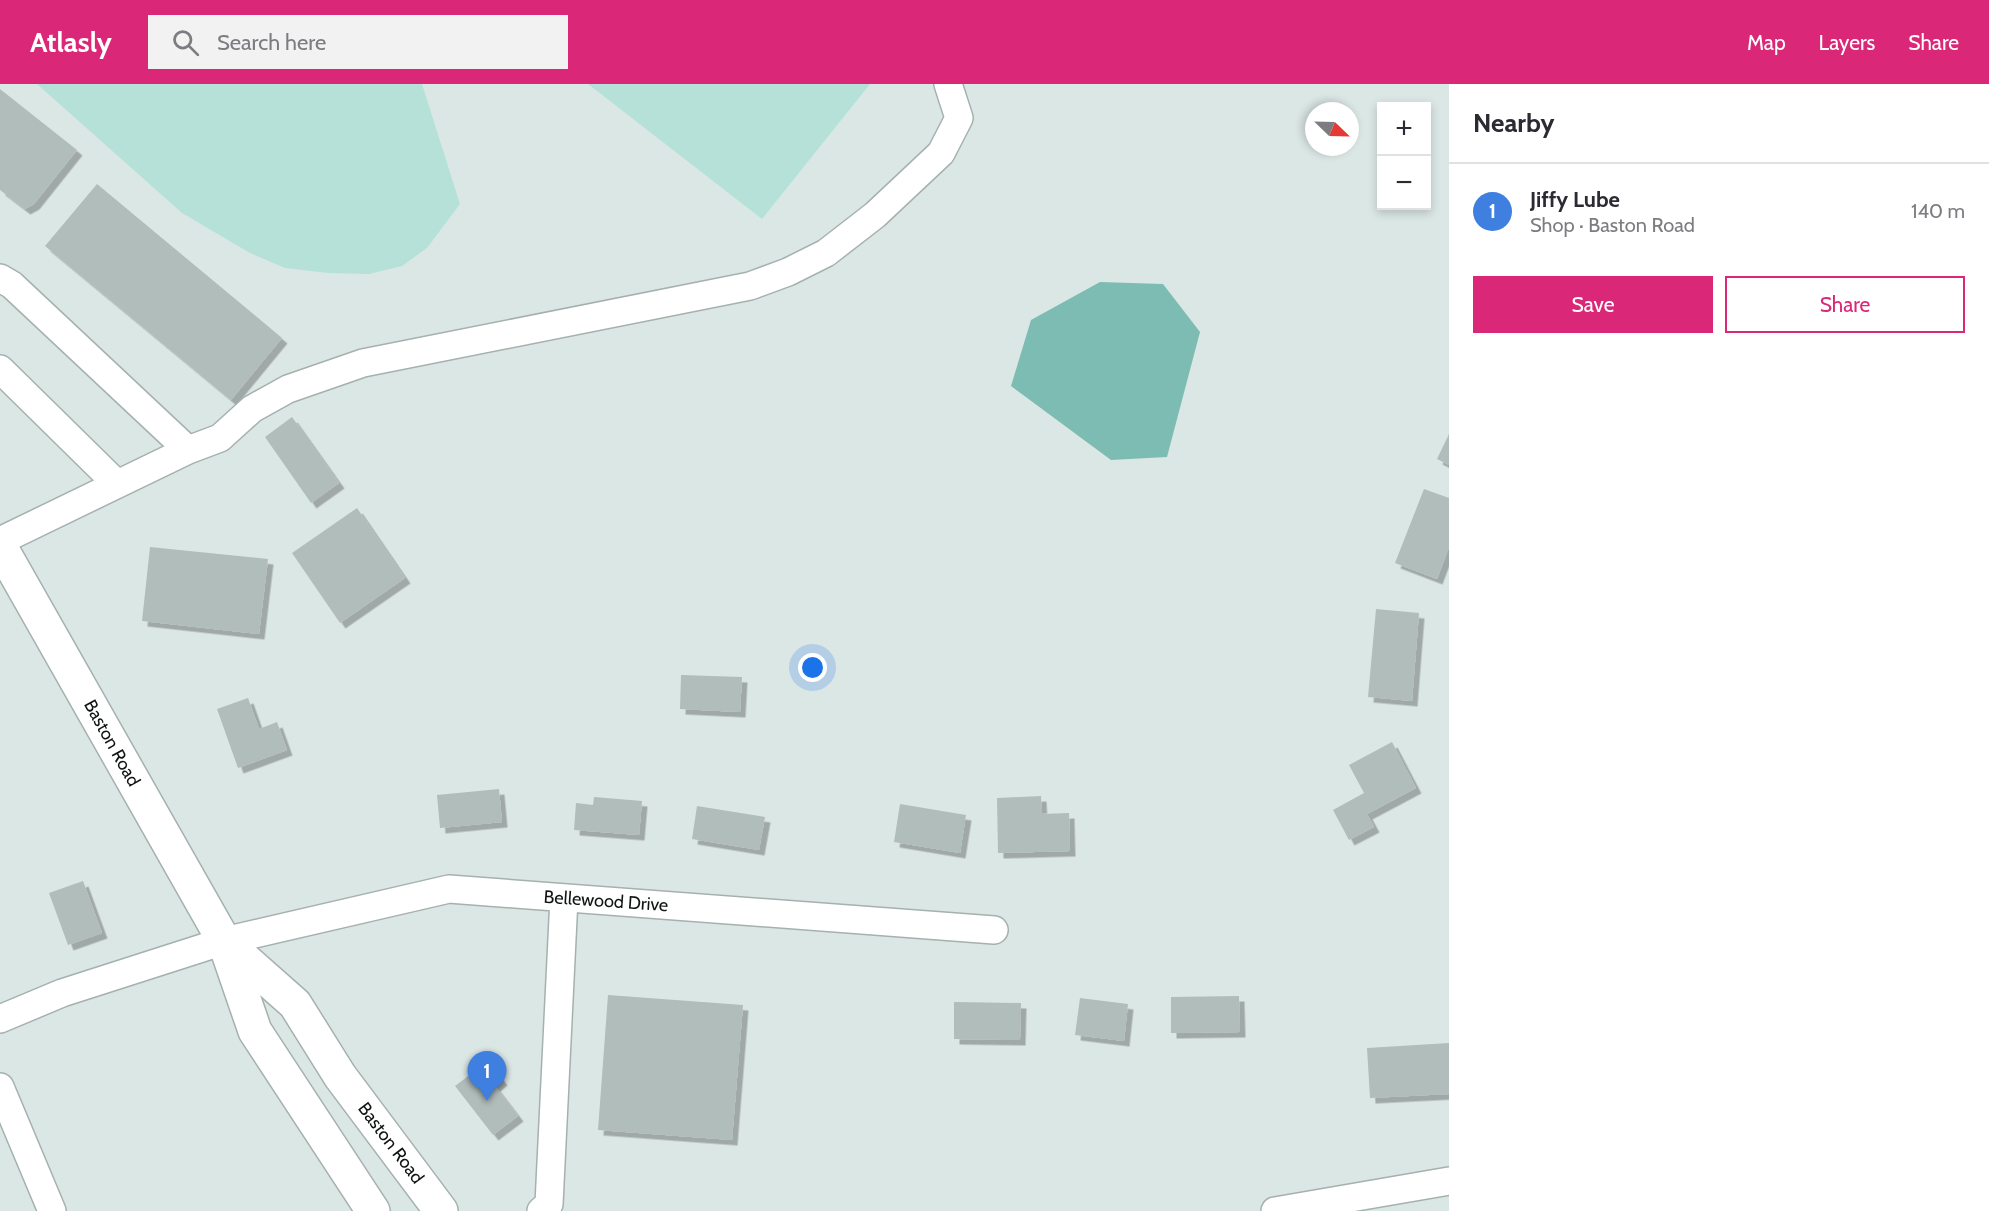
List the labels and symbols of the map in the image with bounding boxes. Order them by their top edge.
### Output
north arrow [1305,102,1359,156]
your location [798,653,827,682]
street label: Baston Road [79,696,145,790]
street label: Bellewood Drive [543,886,669,916]
pin: 1 [468,1052,506,1101]
street label: Baston Road [353,1098,429,1188]

